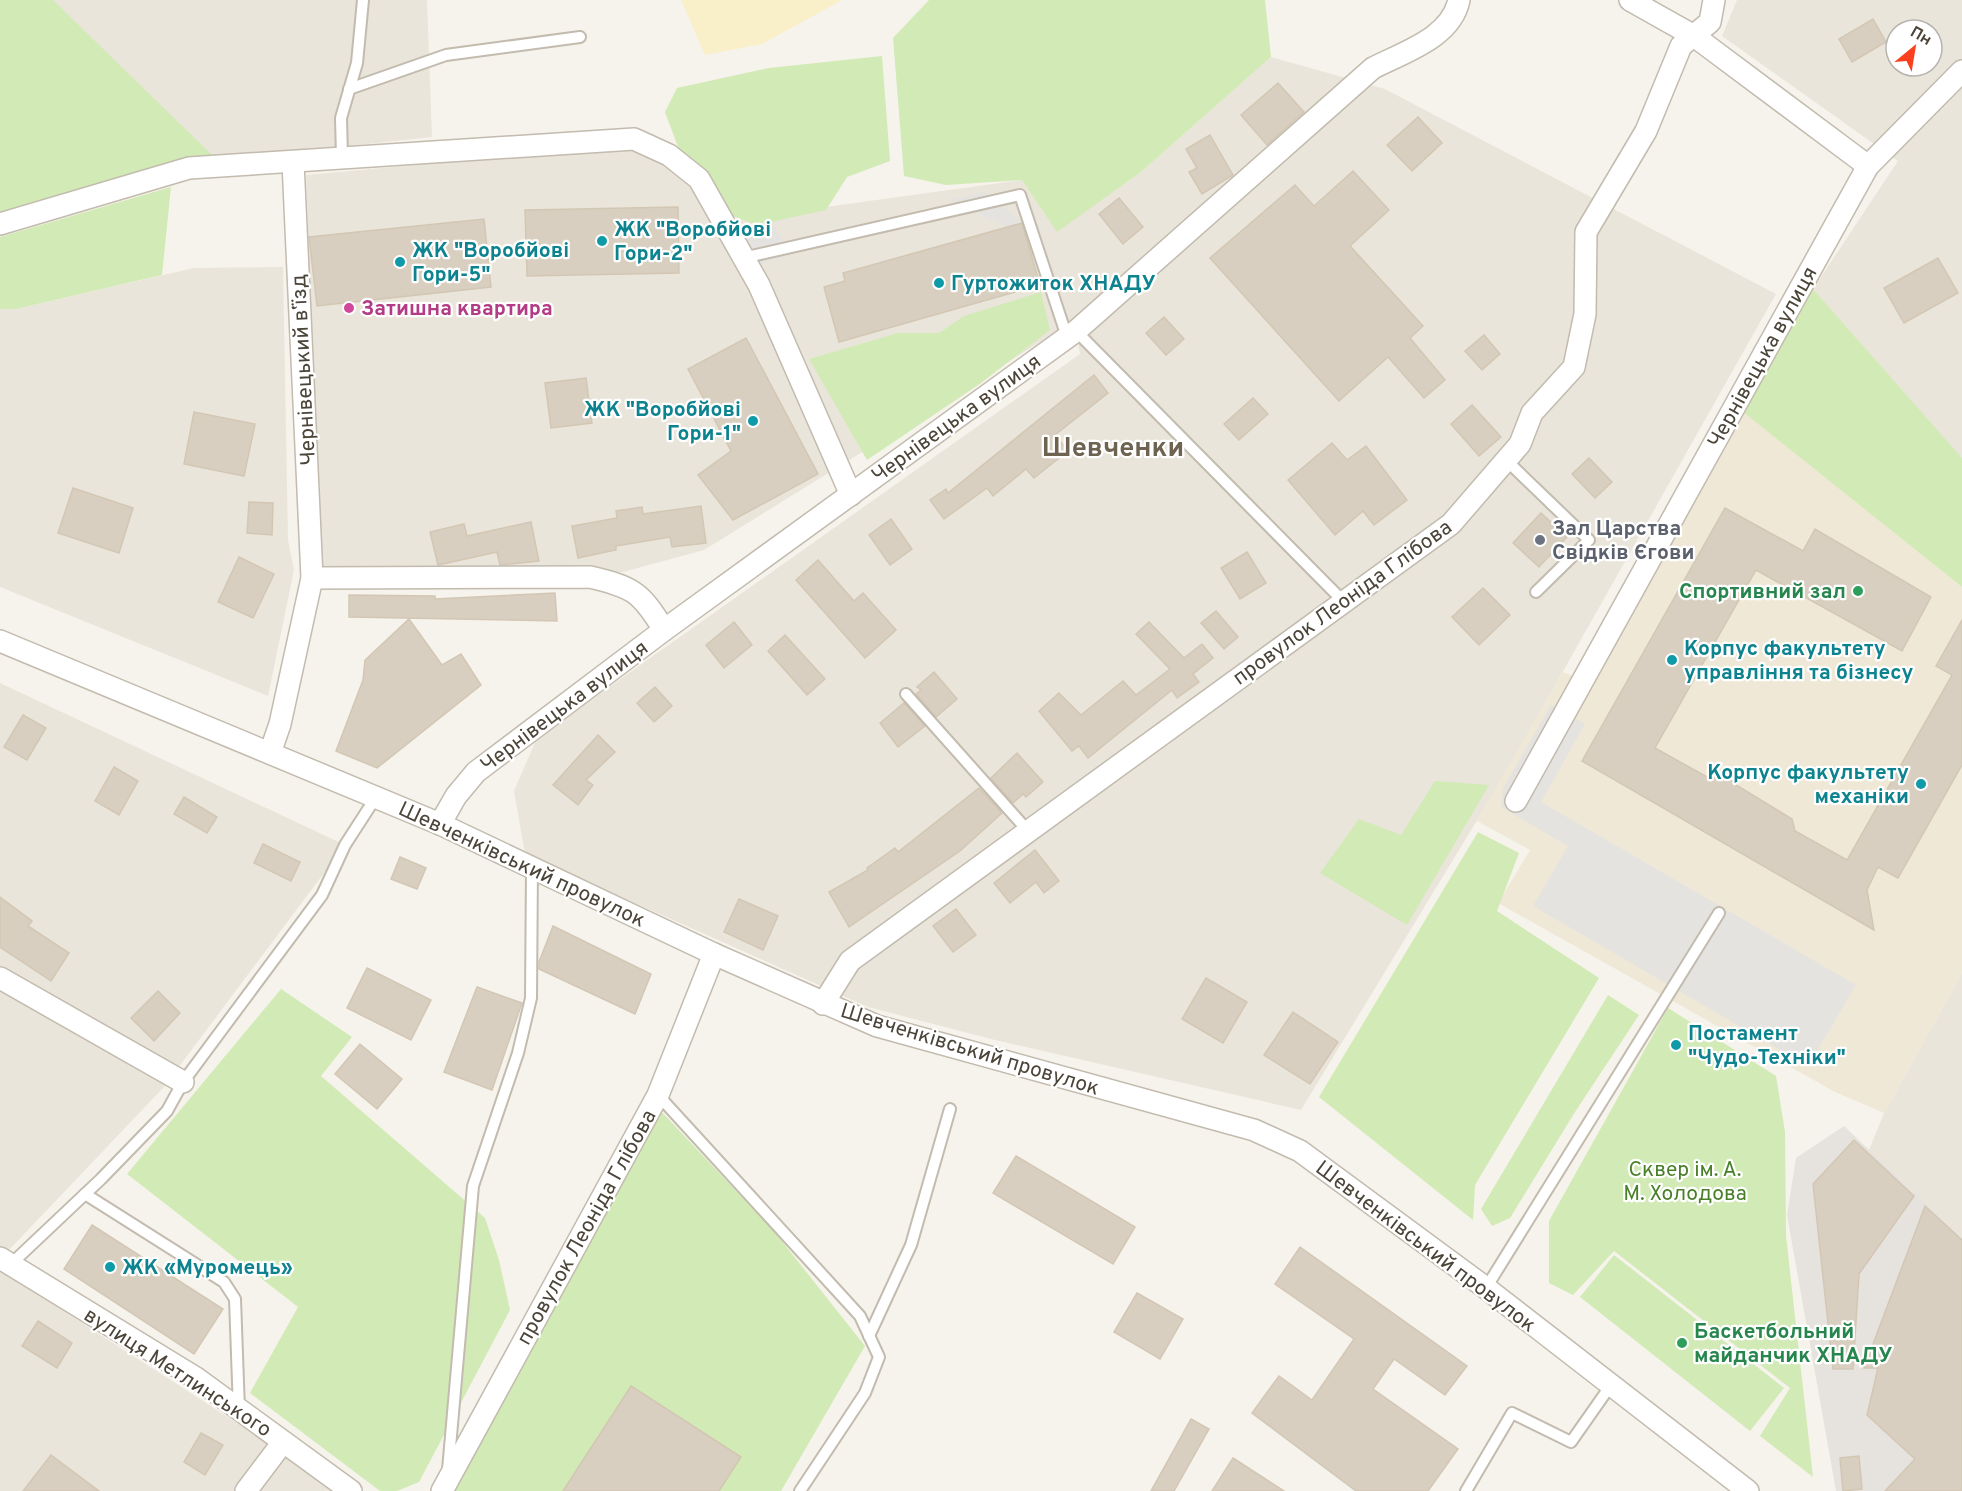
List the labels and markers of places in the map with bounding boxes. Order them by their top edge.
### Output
place label: ЖК "Воробйові Гори-2" [614,217,771,268]
marker: ЖК "Воробйові Гори-2" [595,234,609,248]
place label: ЖК "Воробйові Гори-5" [412,238,569,289]
marker: ЖК "Воробйові Гори-5" [393,255,407,269]
place label: Гуртожиток ХНАДУ [951,271,1156,298]
marker: Гуртожиток ХНАДУ [932,276,946,290]
place label: Затишна квартира [361,296,553,323]
marker: Затишна квартира [342,301,356,315]
place label: ЖК "Воробйові Гори-1" [584,397,741,448]
marker: ЖК "Воробйові Гори-1" [746,414,760,428]
place label: Зал Царства Свідків Єгови [1552,516,1694,567]
marker: Зал Царства Свідків Єгови [1533,533,1547,547]
place label: Спортивний зал [1679,579,1846,606]
marker: Спортивний зал [1851,584,1865,598]
place label: Корпус факультету управління та бізнесу [1684,636,1913,687]
marker: Корпус факультету управління та бізнесу [1665,653,1679,667]
place label: Корпус факультету механіки [1707,760,1909,811]
marker: Корпус факультету механіки [1914,777,1928,791]
place label: Постамент "Чудо-Техніки" [1688,1021,1846,1072]
marker: Постамент "Чудо-Техніки" [1669,1038,1683,1052]
place label: ЖК «Муромець» [122,1255,293,1282]
marker: ЖК «Муромець» [103,1260,117,1274]
place label: Баскетбольний майданчик ХНАДУ [1694,1319,1892,1370]
marker: Баскетбольний майданчик ХНАДУ [1675,1336,1689,1350]

